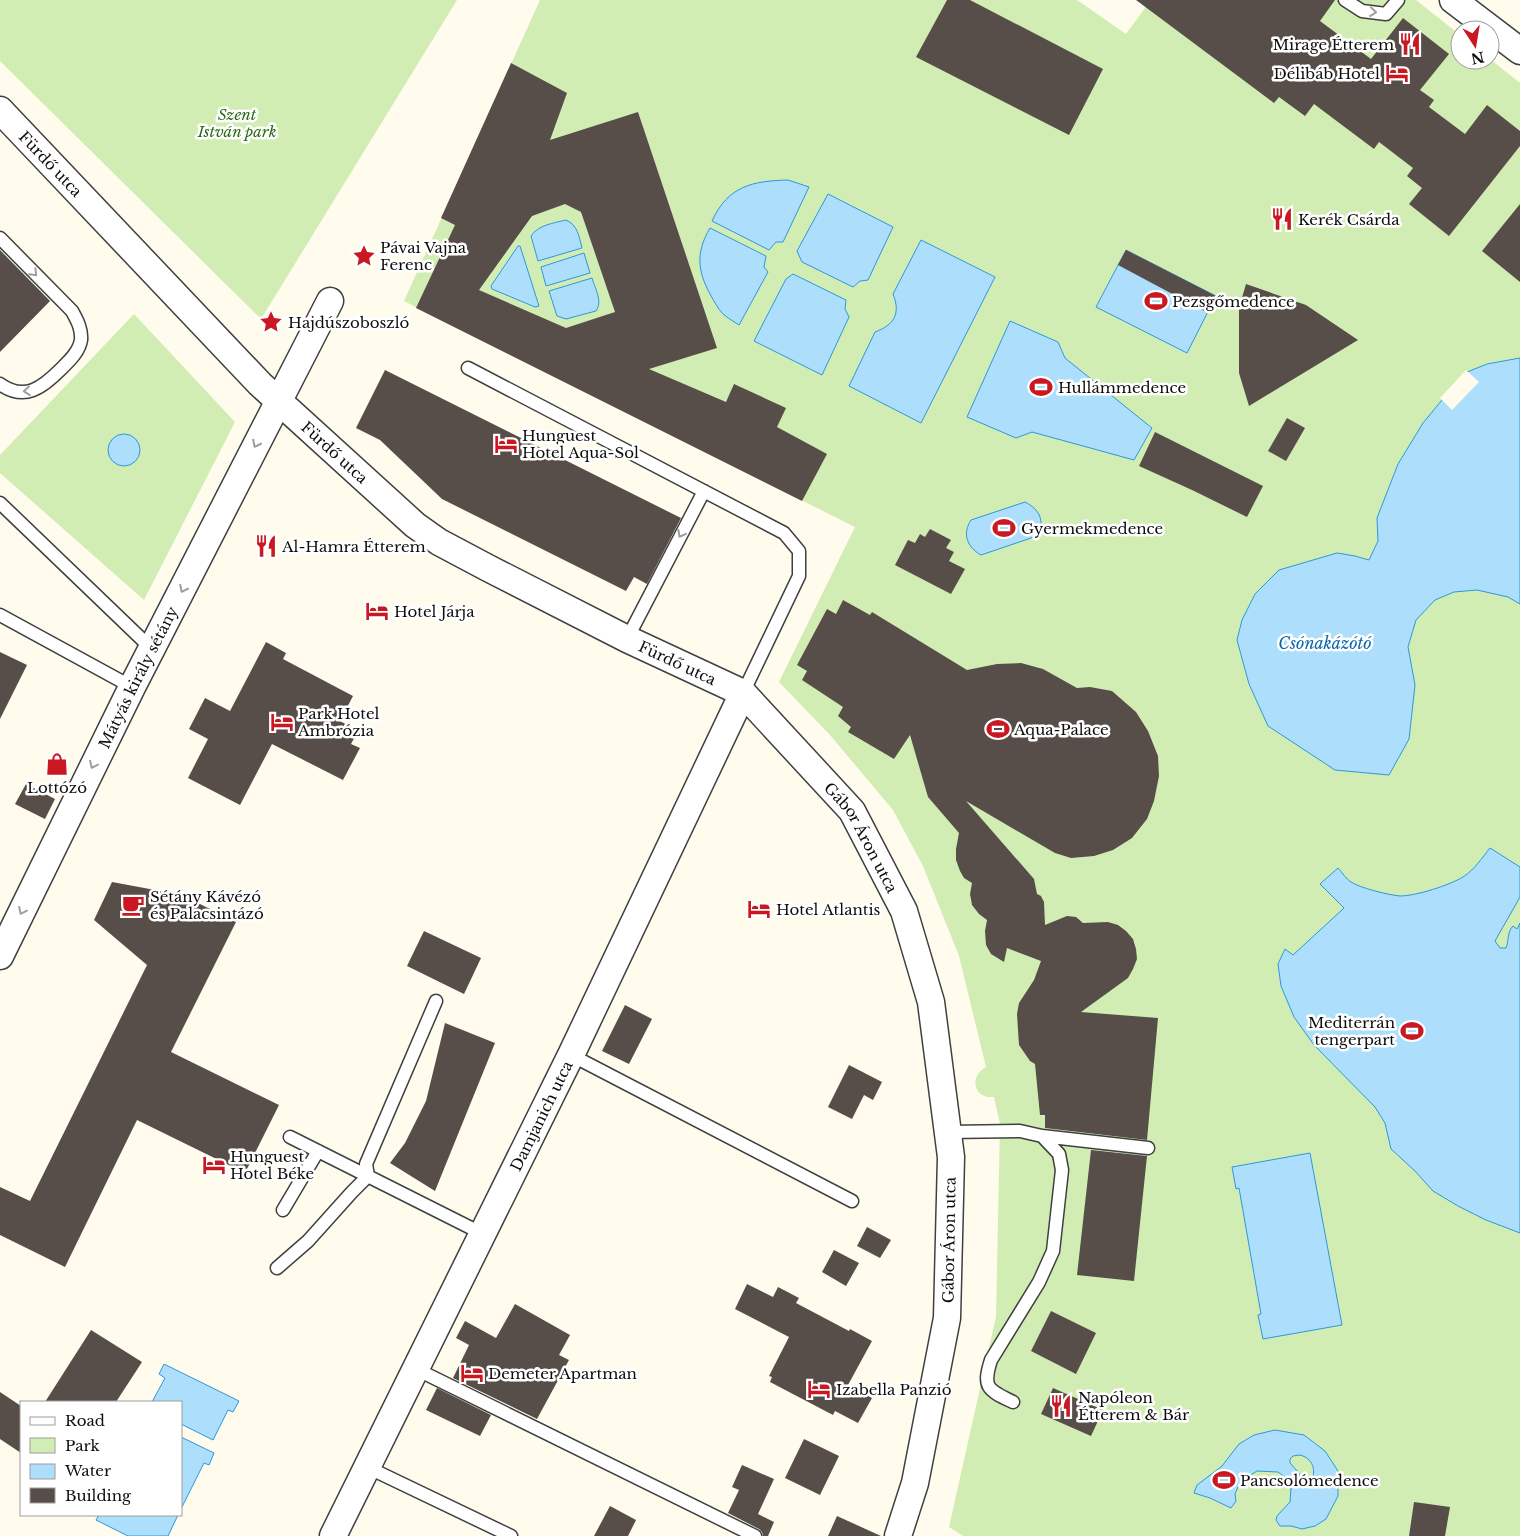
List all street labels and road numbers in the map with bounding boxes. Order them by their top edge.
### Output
street label: Fürdő utca [15,127,87,201]
street label: Fürdő utca [298,417,373,488]
street label: Mátyás király sétány [94,603,182,751]
street label: Fürdő utca [636,636,720,689]
street label: Gábor Áron utca [820,778,902,896]
street label: Damjanich utca [506,1057,577,1174]
street label: Gábor Áron utca [938,1176,960,1303]

